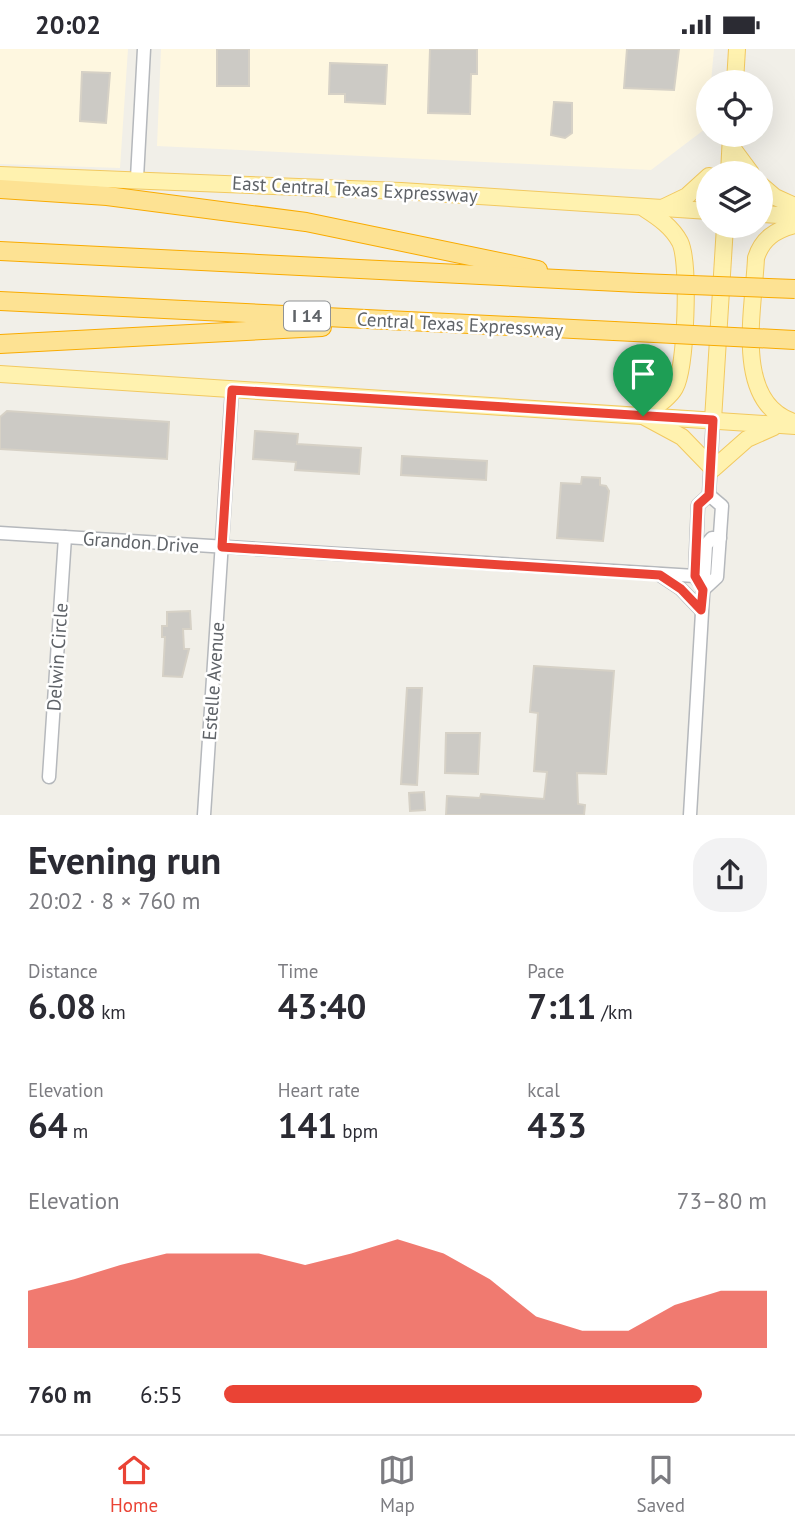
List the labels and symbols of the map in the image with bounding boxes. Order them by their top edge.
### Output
street label: East Central Texas Expressway [232,171,479,207]
road number: I 14 [284,302,330,331]
street label: Central Texas Expressway [356,307,564,341]
pin [613,344,673,416]
street label: Grandon Drive [82,526,200,558]
street label: Delwin Circle [41,602,73,712]
street label: Estelle Avenue [197,621,229,741]

